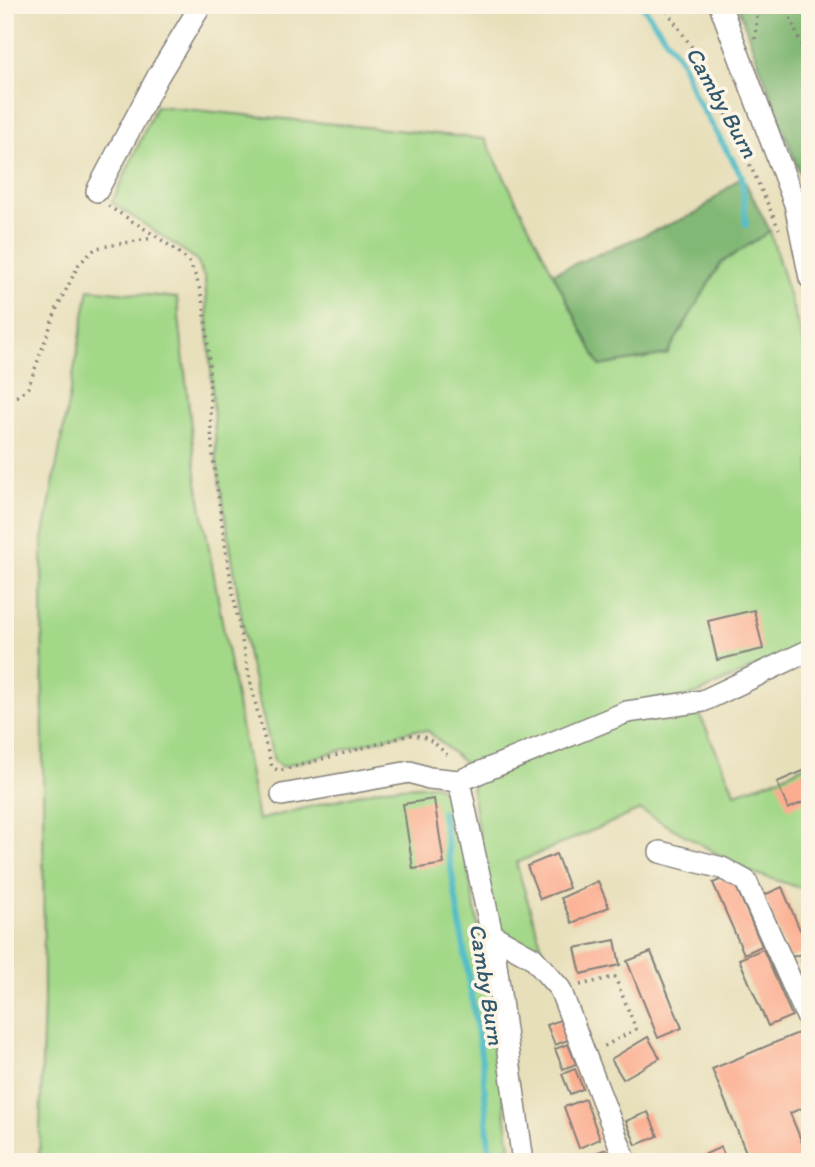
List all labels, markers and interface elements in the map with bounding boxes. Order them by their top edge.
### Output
water label: Camby Burn [680,42,764,163]
water label: Camby Burn [464,921,511,1047]

